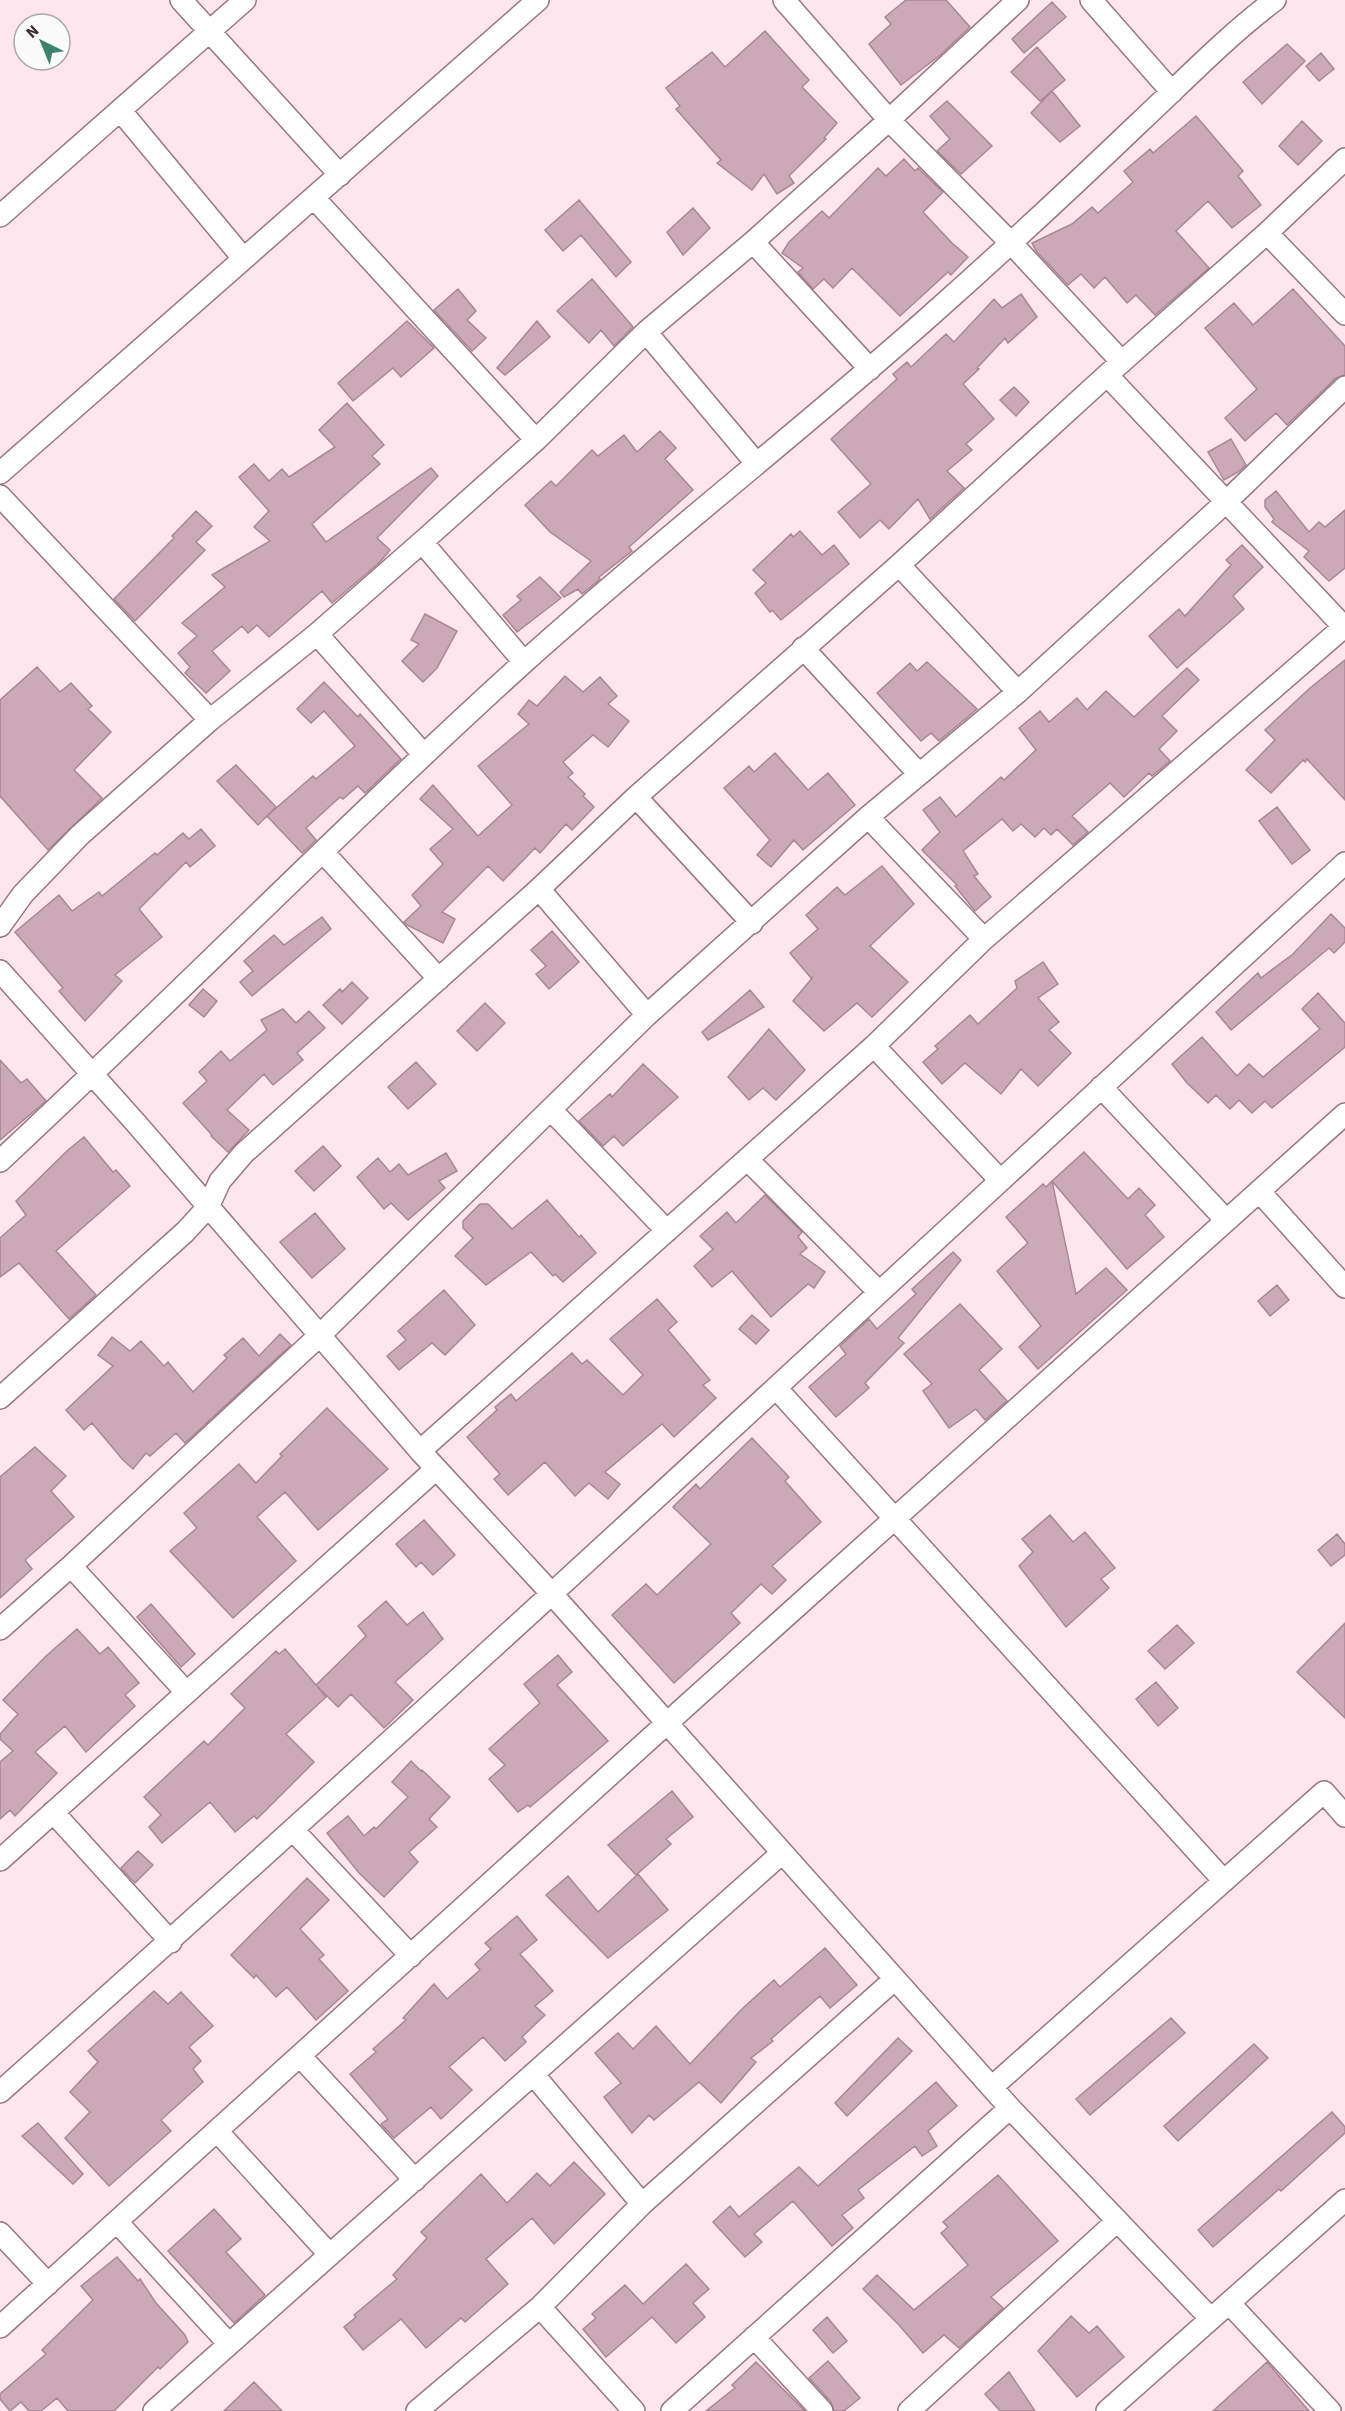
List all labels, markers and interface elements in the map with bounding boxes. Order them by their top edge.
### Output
north arrow [12,12,72,72]
text: N [21,20,44,43]

